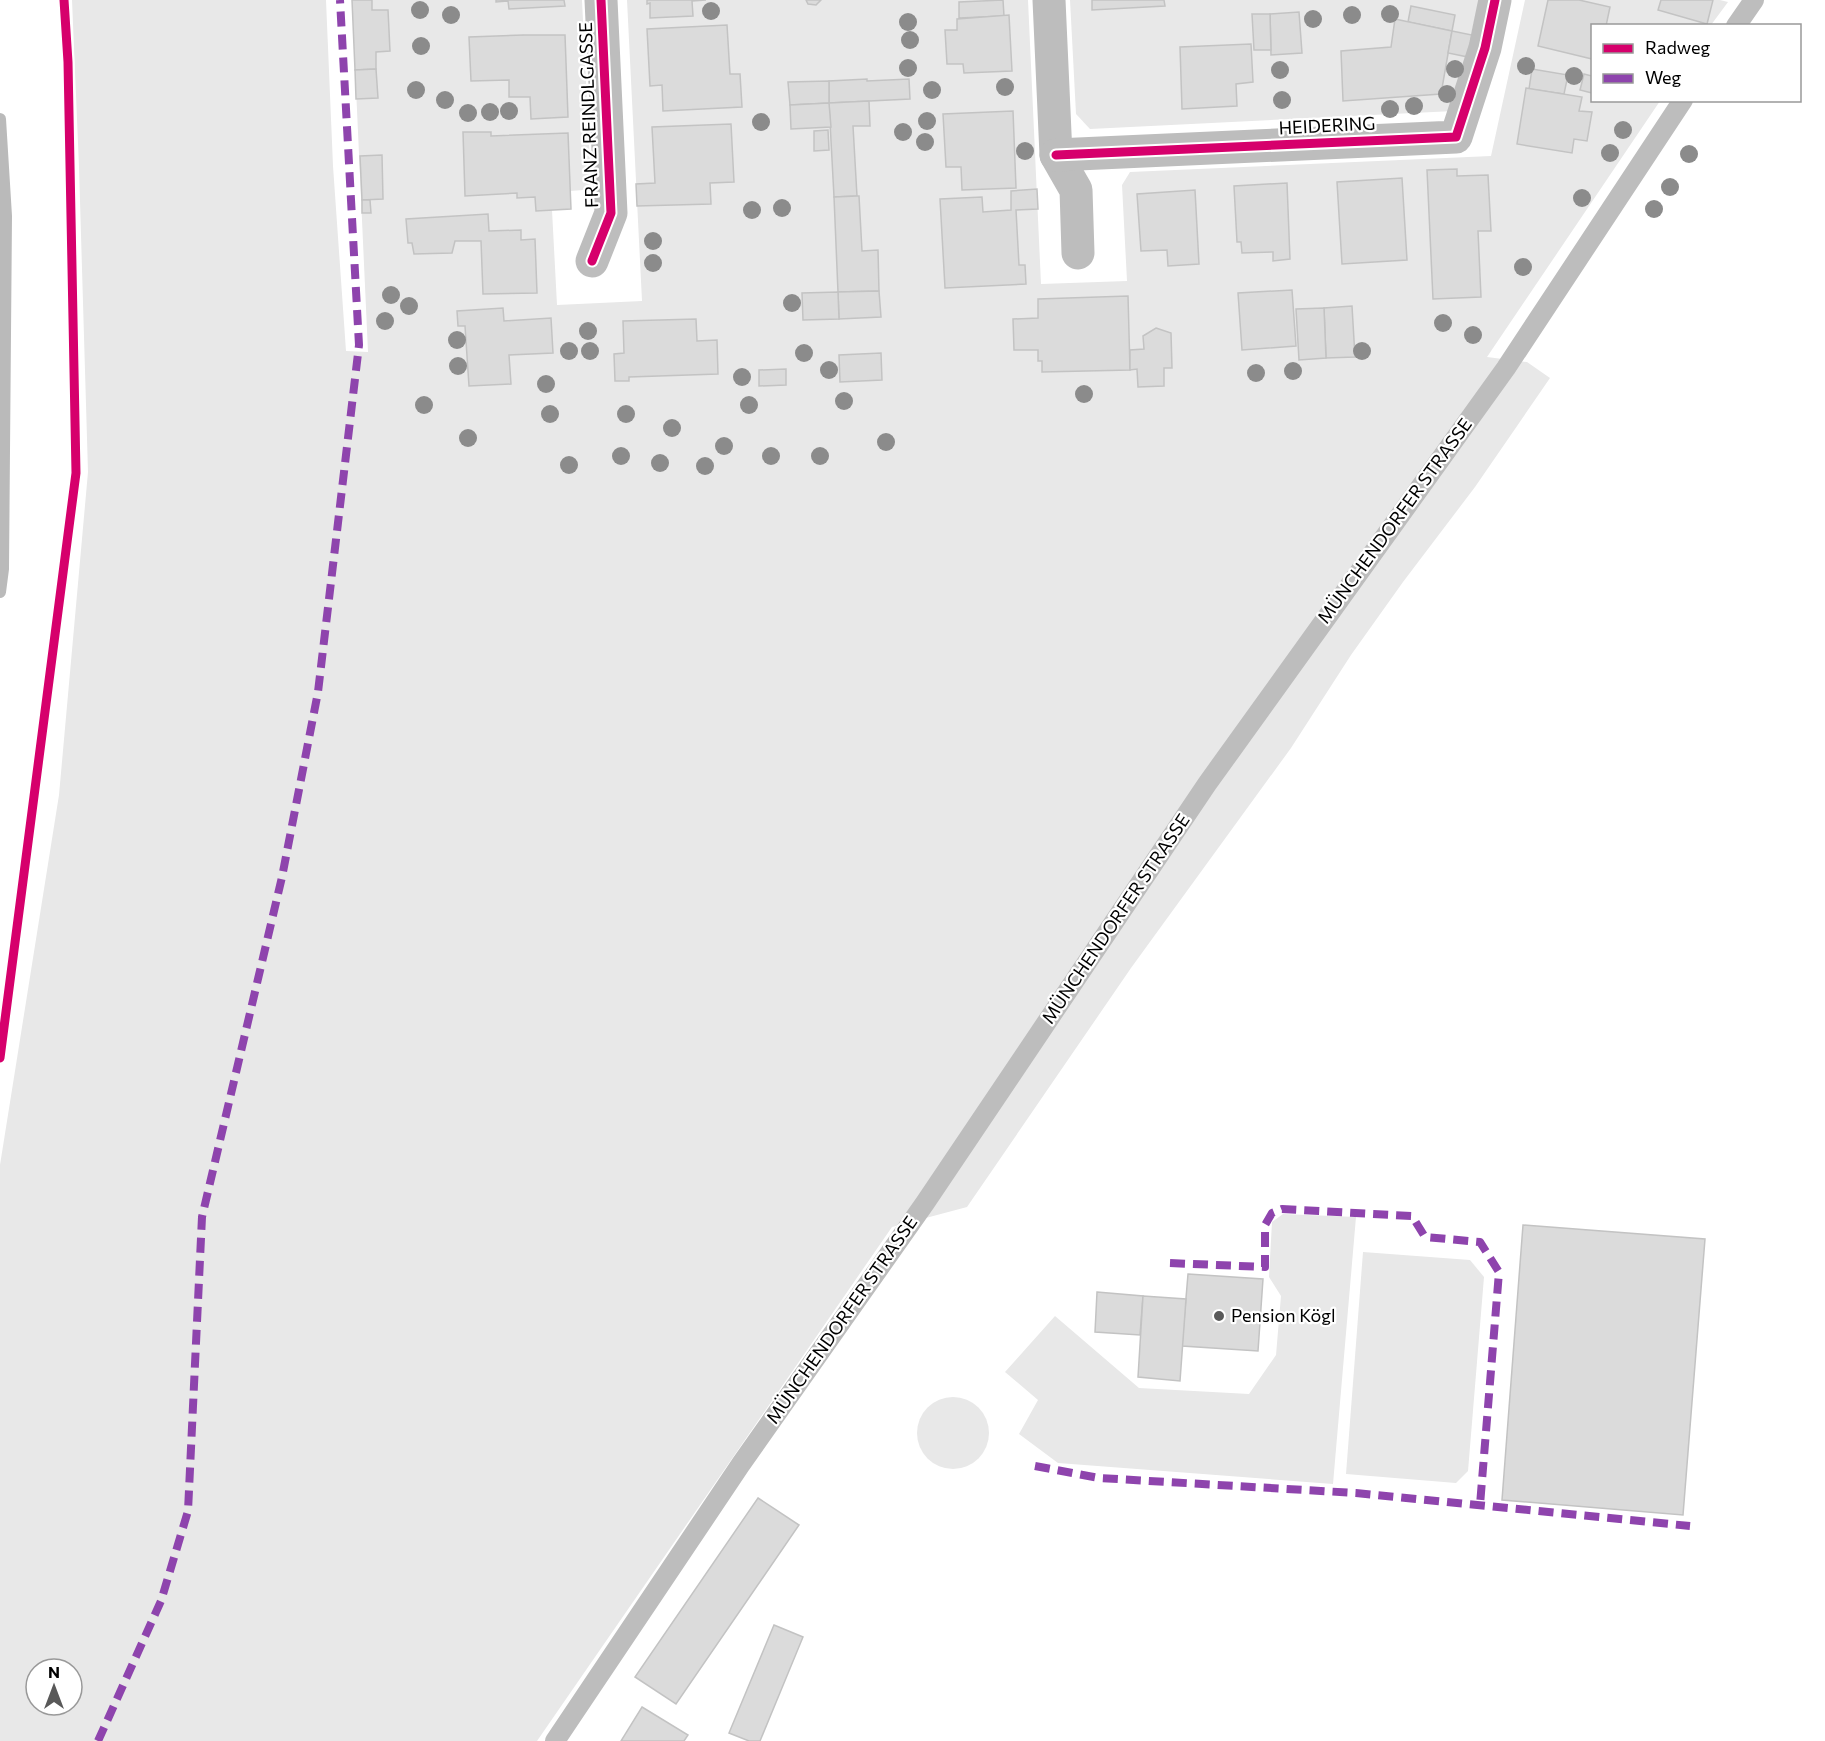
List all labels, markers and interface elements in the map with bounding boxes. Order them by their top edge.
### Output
street label: FRANZ REINDLGASSE [574,22,602,208]
legend [1591,24,1801,102]
text: Radweg [1645,36,1710,58]
text: Weg [1645,66,1682,88]
street label: HEIDERING [1278,111,1376,139]
street label: MÜNCHENDORFER STRASSE [1312,413,1476,627]
street label: MÜNCHENDORFER STRASSE [1037,809,1194,1028]
street label: MÜNCHENDORFER STRASSE [761,1211,921,1428]
place label: Pension Kögl [1231,1304,1336,1326]
marker: Pension Kögl [1212,1309,1226,1323]
north arrow [24,1657,84,1717]
text: N [48,1662,60,1681]

